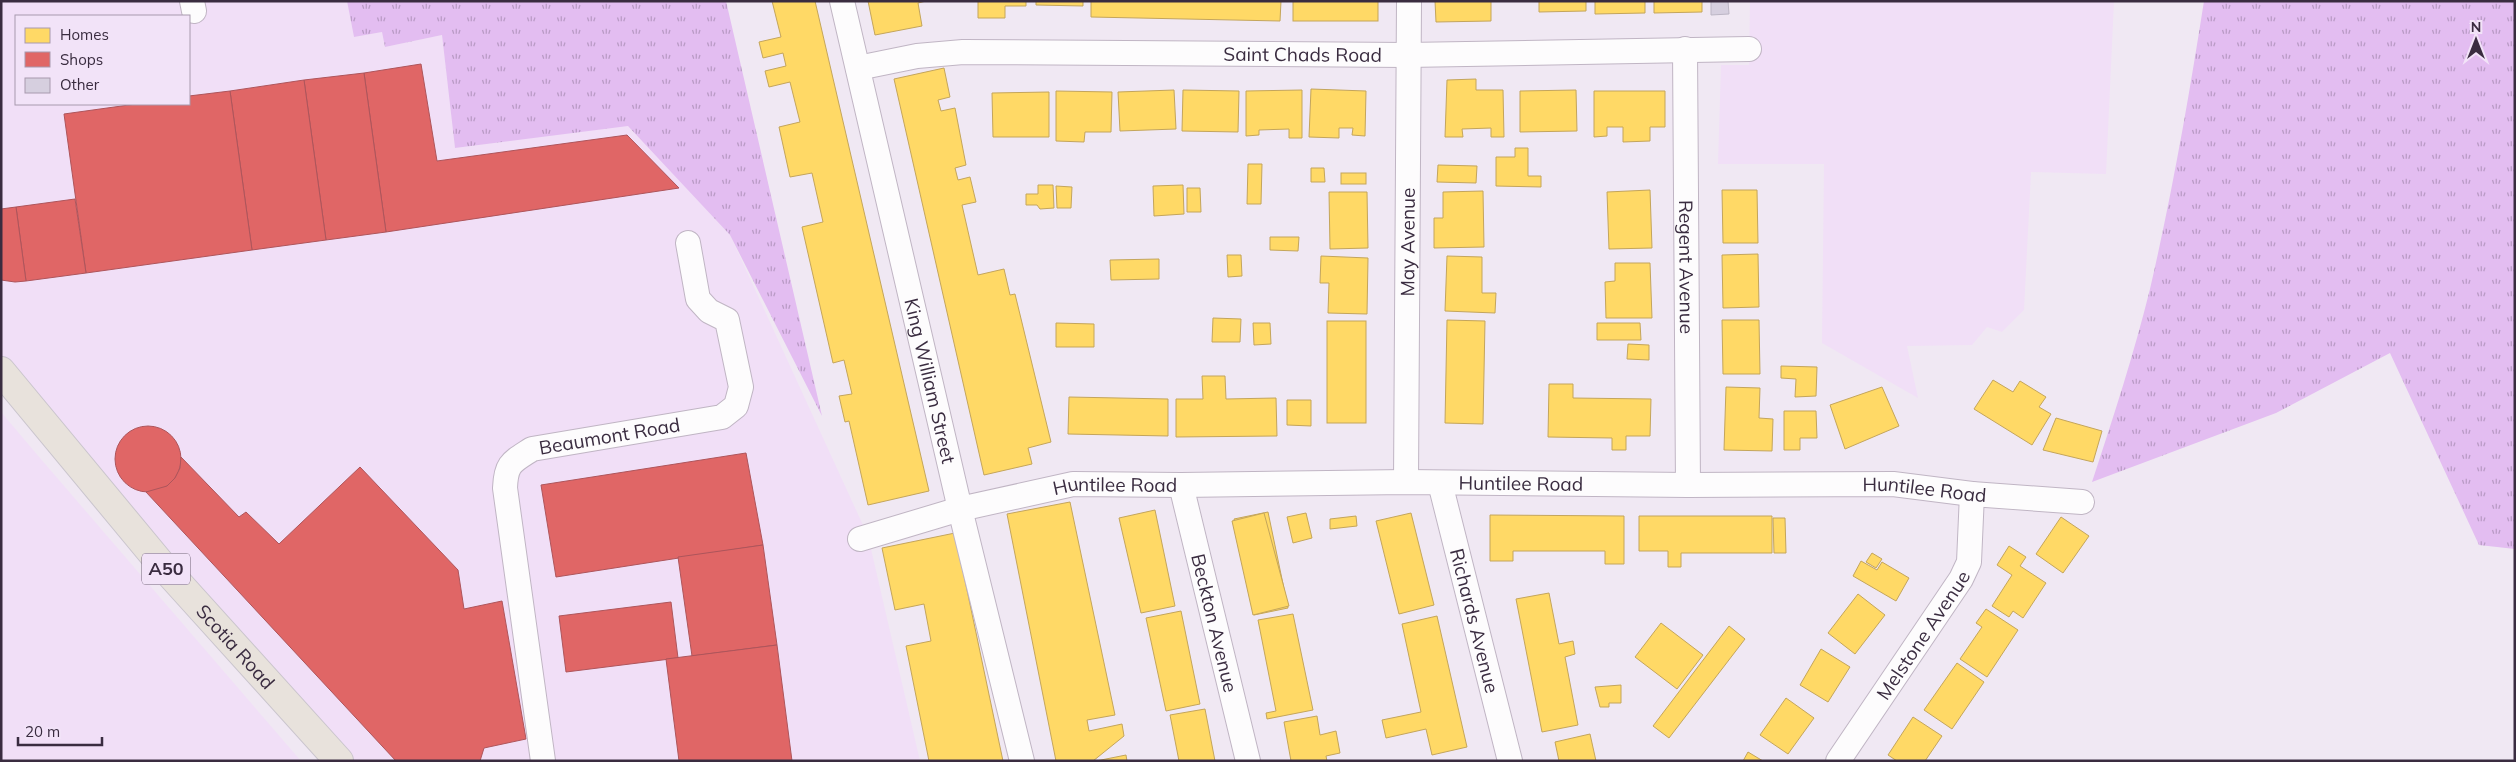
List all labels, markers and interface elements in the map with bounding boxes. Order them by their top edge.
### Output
legend [15,15,190,105]
north arrow [2451,15,2501,65]
text: N [2471,18,2481,36]
text: Homes [60,25,109,44]
street label: Saint Chads Road [1223,42,1382,67]
text: Shops [60,50,103,69]
text: Other [60,75,100,94]
street label: May Avenue [1395,187,1420,297]
street label: Regent Avenue [1674,200,1699,334]
street label: King William Street [899,296,961,466]
street label: Beaumont Road [537,412,682,460]
street label: Huntilee Road [1050,471,1177,500]
street label: Huntilee Road [1458,471,1583,496]
street label: Huntilee Road [1862,471,1987,507]
street label: Richards Avenue [1445,546,1504,696]
street label: Beckton Avenue [1186,551,1243,695]
road number: A50 [142,554,190,584]
street label: Melstone Avenue [1871,567,1975,704]
street label: Scotia Road [191,599,280,694]
scale bar [18,714,101,746]
text: 20 m [25,722,60,741]

